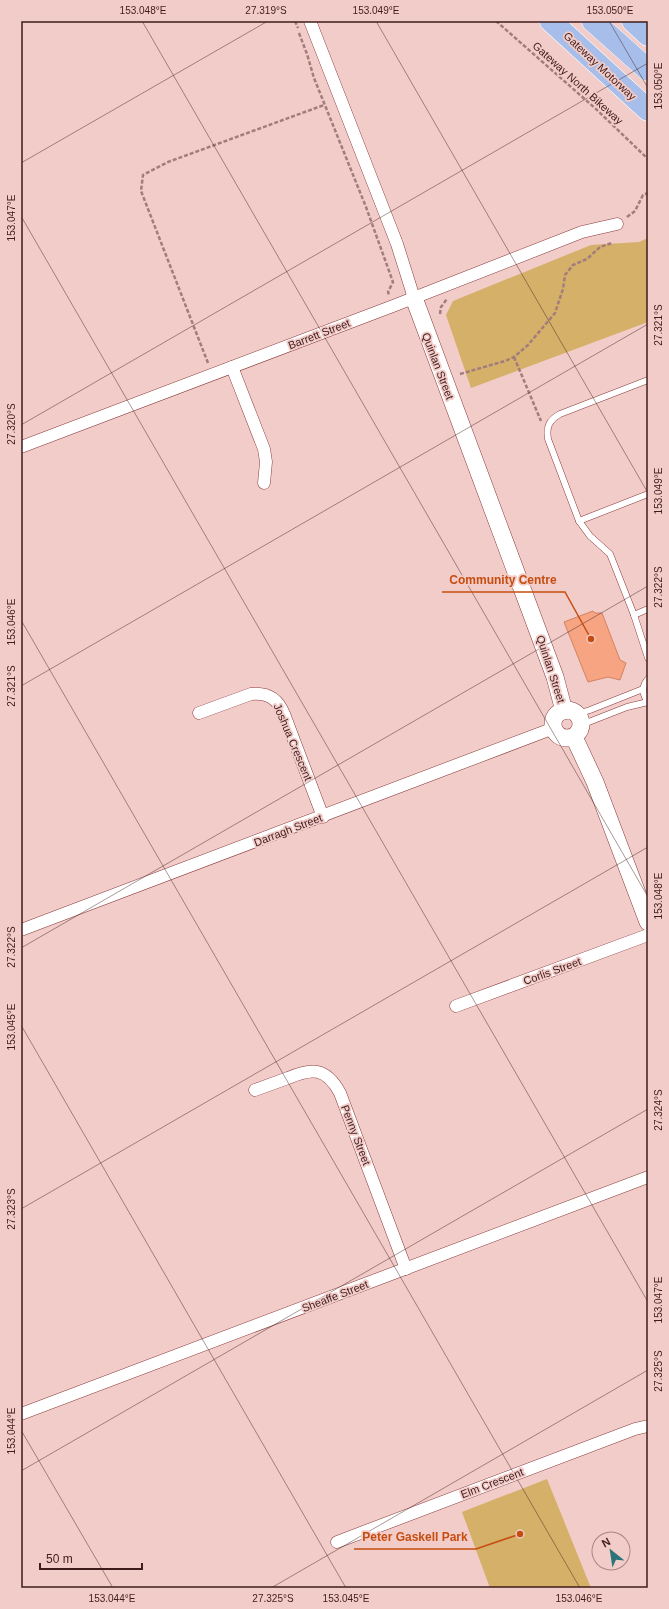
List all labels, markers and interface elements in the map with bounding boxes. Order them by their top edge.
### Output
text: 153.048°E [120,5,167,16]
text: 27.319°S [245,5,287,16]
text: 153.049°E [353,5,400,16]
text: 153.050°E [587,5,634,16]
street label: Gateway Motorway [561,30,639,103]
street label: Gateway North Bikeway [530,39,626,127]
text: 153.050°E [653,62,664,109]
text: 153.047°E [6,194,17,241]
text: 27.321°S [653,304,664,346]
street label: Barrett Street [286,317,352,351]
street label: Quinlan Street [420,331,456,401]
text: 27.320°S [6,403,17,445]
text: 153.049°E [653,467,664,514]
text: 27.322°S [653,566,664,608]
callout: Community Centre [442,568,565,592]
text: Community Centre [449,573,557,587]
text: 153.046°E [6,598,17,645]
street label: Quinlan Street [534,634,568,704]
text: 27.321°S [6,665,17,707]
street label: Joshua Crescent [271,702,315,782]
street label: Darragh Street [252,811,324,849]
text: 153.048°E [653,872,664,919]
text: 27.322°S [6,926,17,968]
street label: Corlis Street [522,955,582,987]
text: 153.045°E [6,1003,17,1050]
text: 27.324°S [653,1089,664,1131]
street label: Penny Street [339,1103,373,1167]
text: 27.323°S [6,1188,17,1230]
text: 153.047°E [653,1276,664,1323]
street label: Sheaffe Street [300,1278,370,1314]
text: 27.325°S [653,1350,664,1392]
text: 153.044°E [6,1407,17,1454]
street label: Elm Crescent [459,1466,525,1500]
callout: Peter Gaskell Park [354,1525,476,1549]
text: Peter Gaskell Park [362,1530,468,1544]
north arrow [591,1531,631,1571]
text: N [600,1535,612,1550]
scale bar [40,1545,142,1571]
text: 50 m [46,1552,73,1566]
text: 153.044°E [89,1593,136,1604]
text: 27.325°S [252,1593,294,1604]
text: 153.045°E [323,1593,370,1604]
text: 153.046°E [556,1593,603,1604]

